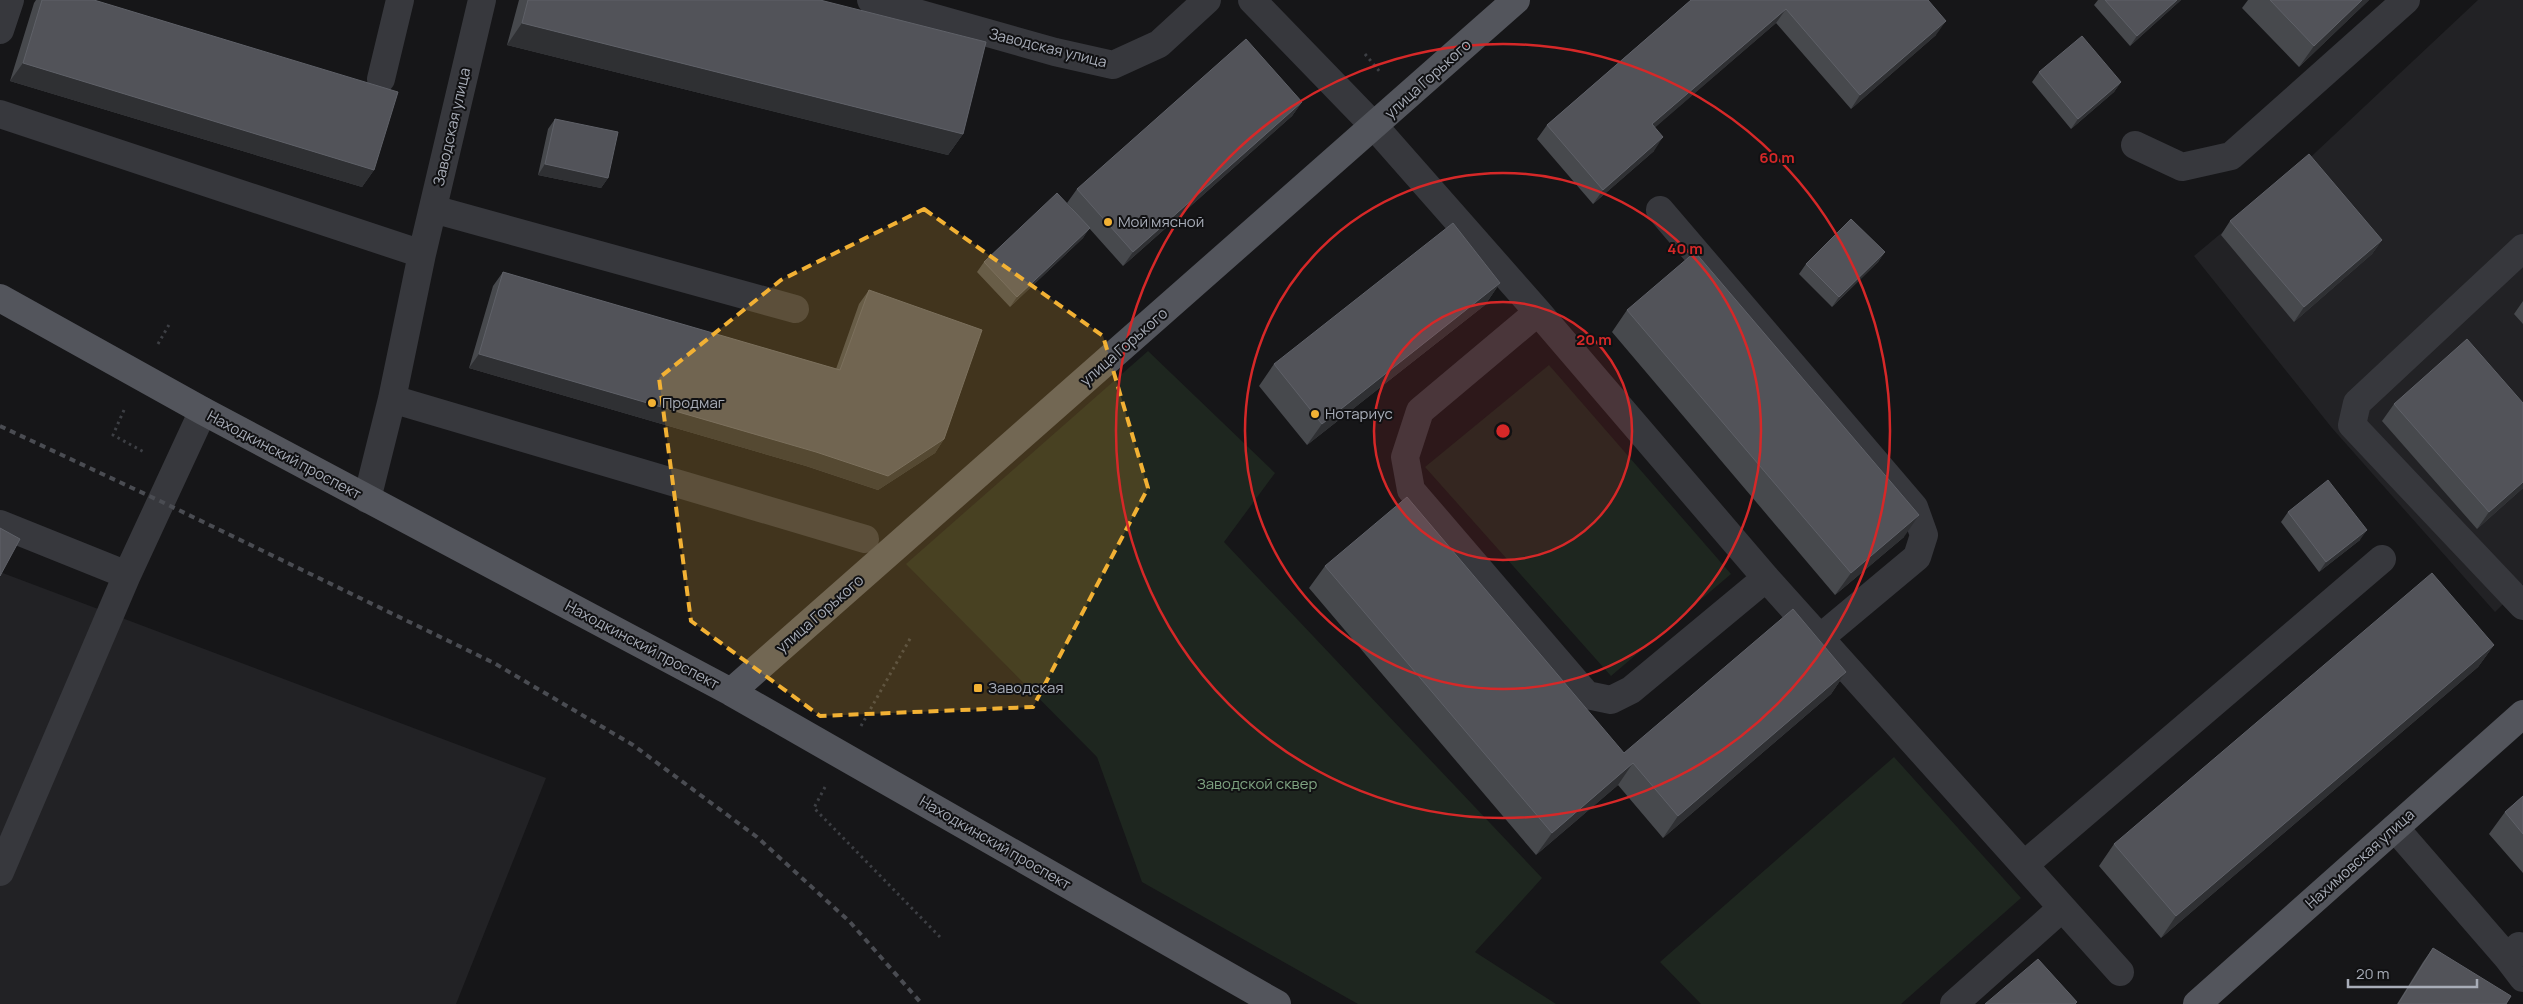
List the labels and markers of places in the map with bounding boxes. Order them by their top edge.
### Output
place label: Мой мясной [1118,211,1204,232]
marker: Мой мясной [1102,216,1114,228]
place label: Продмаг [662,392,725,413]
marker: Продмаг [646,397,658,409]
place label: Нотариус [1325,403,1393,424]
marker: Нотариус [1309,408,1321,420]
centre of rings [1494,422,1512,440]
place label: Заводская [988,677,1064,698]
marker: Заводская [972,682,984,694]

